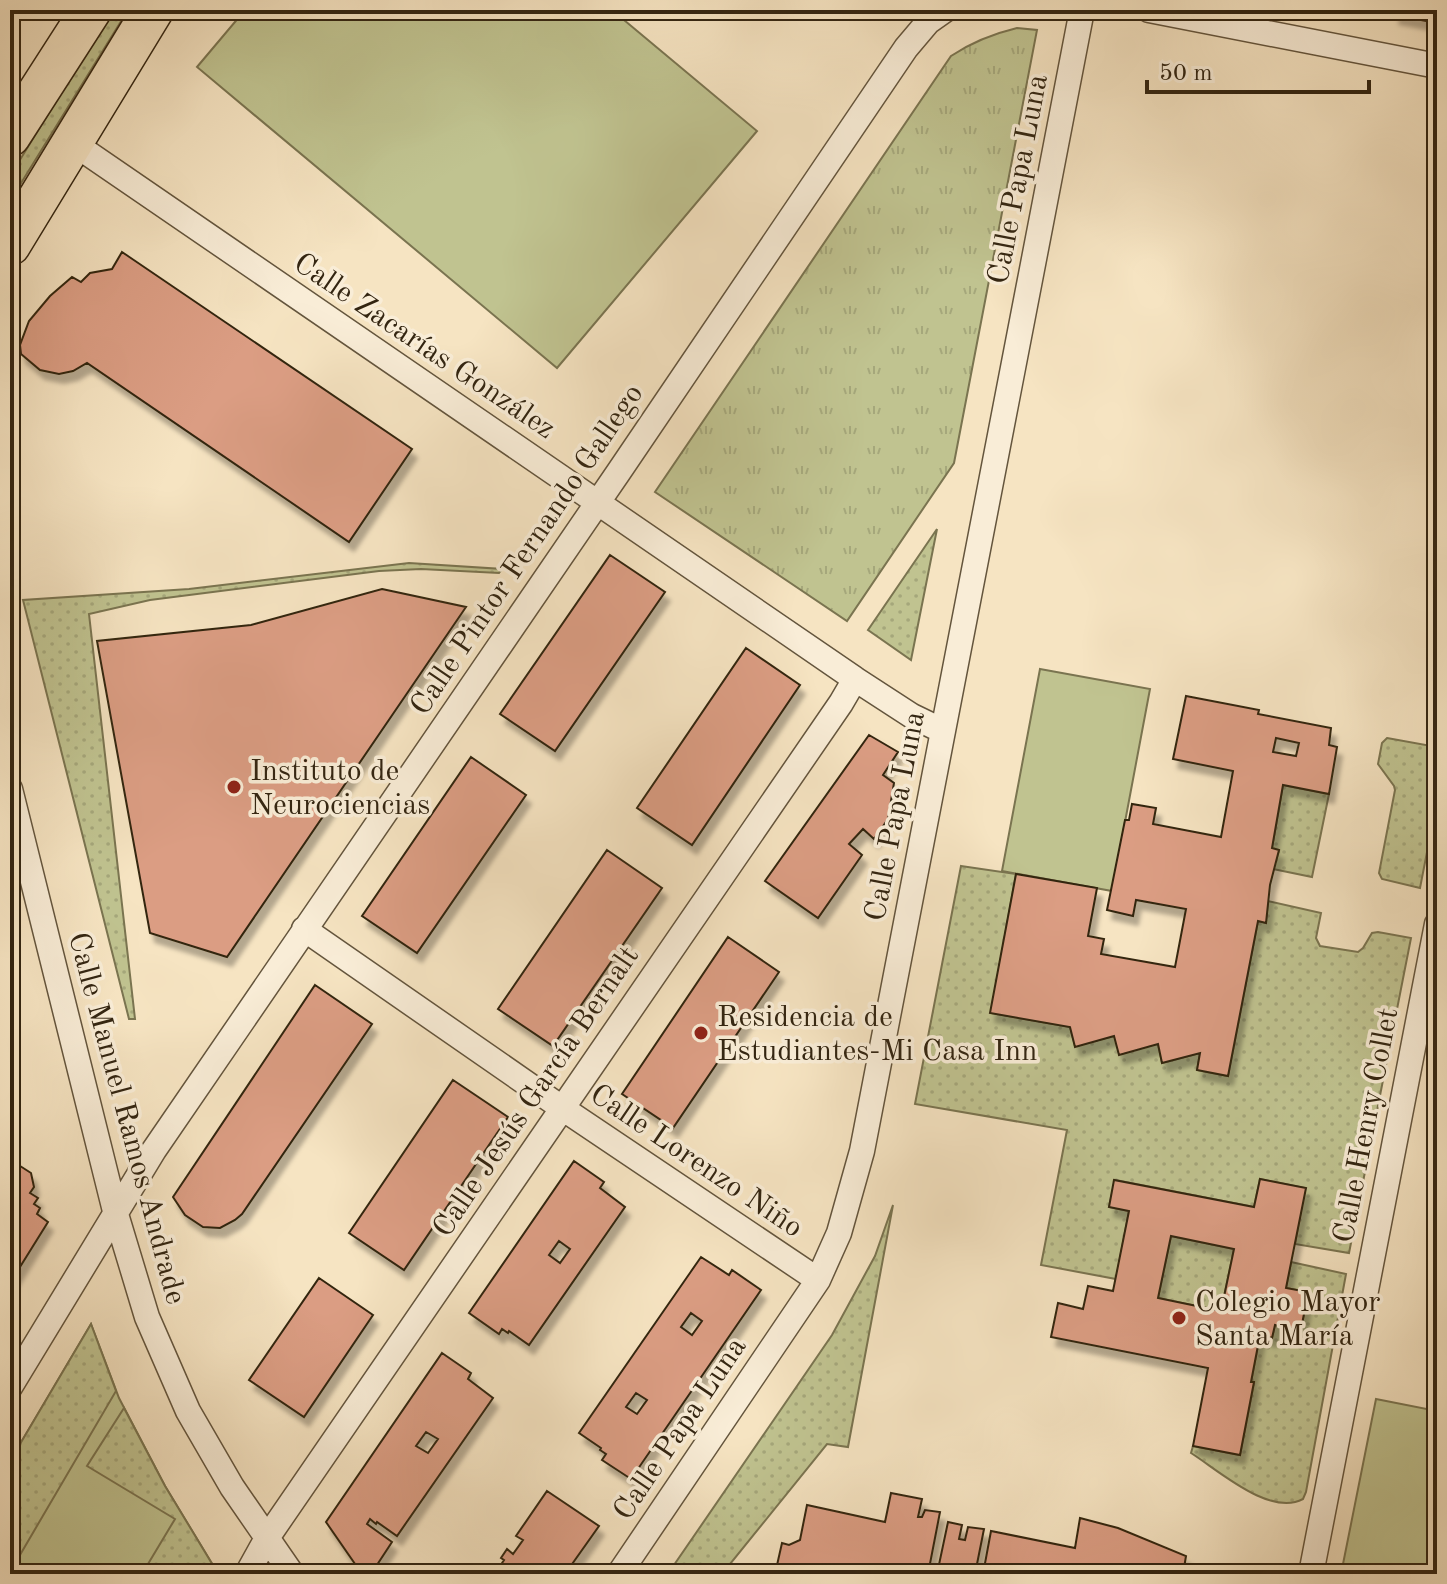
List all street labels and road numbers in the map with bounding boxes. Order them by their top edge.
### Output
street label: Calle Papa Luna [984,72,1054,287]
street label: Calle Zacarías González [288,248,560,445]
street label: Calle Pintor Fernando Gallego [406,379,650,721]
street label: Calle Papa Luna [861,709,931,924]
street label: Calle Manuel Ramos Andrade [62,929,190,1308]
street label: Calle Jesús García Bernalt [428,941,645,1243]
street label: Calle Henry Collet [1329,1005,1404,1246]
street label: Calle Lorenzo Niño [584,1079,808,1244]
street label: Calle Papa Luna [609,1332,753,1526]

